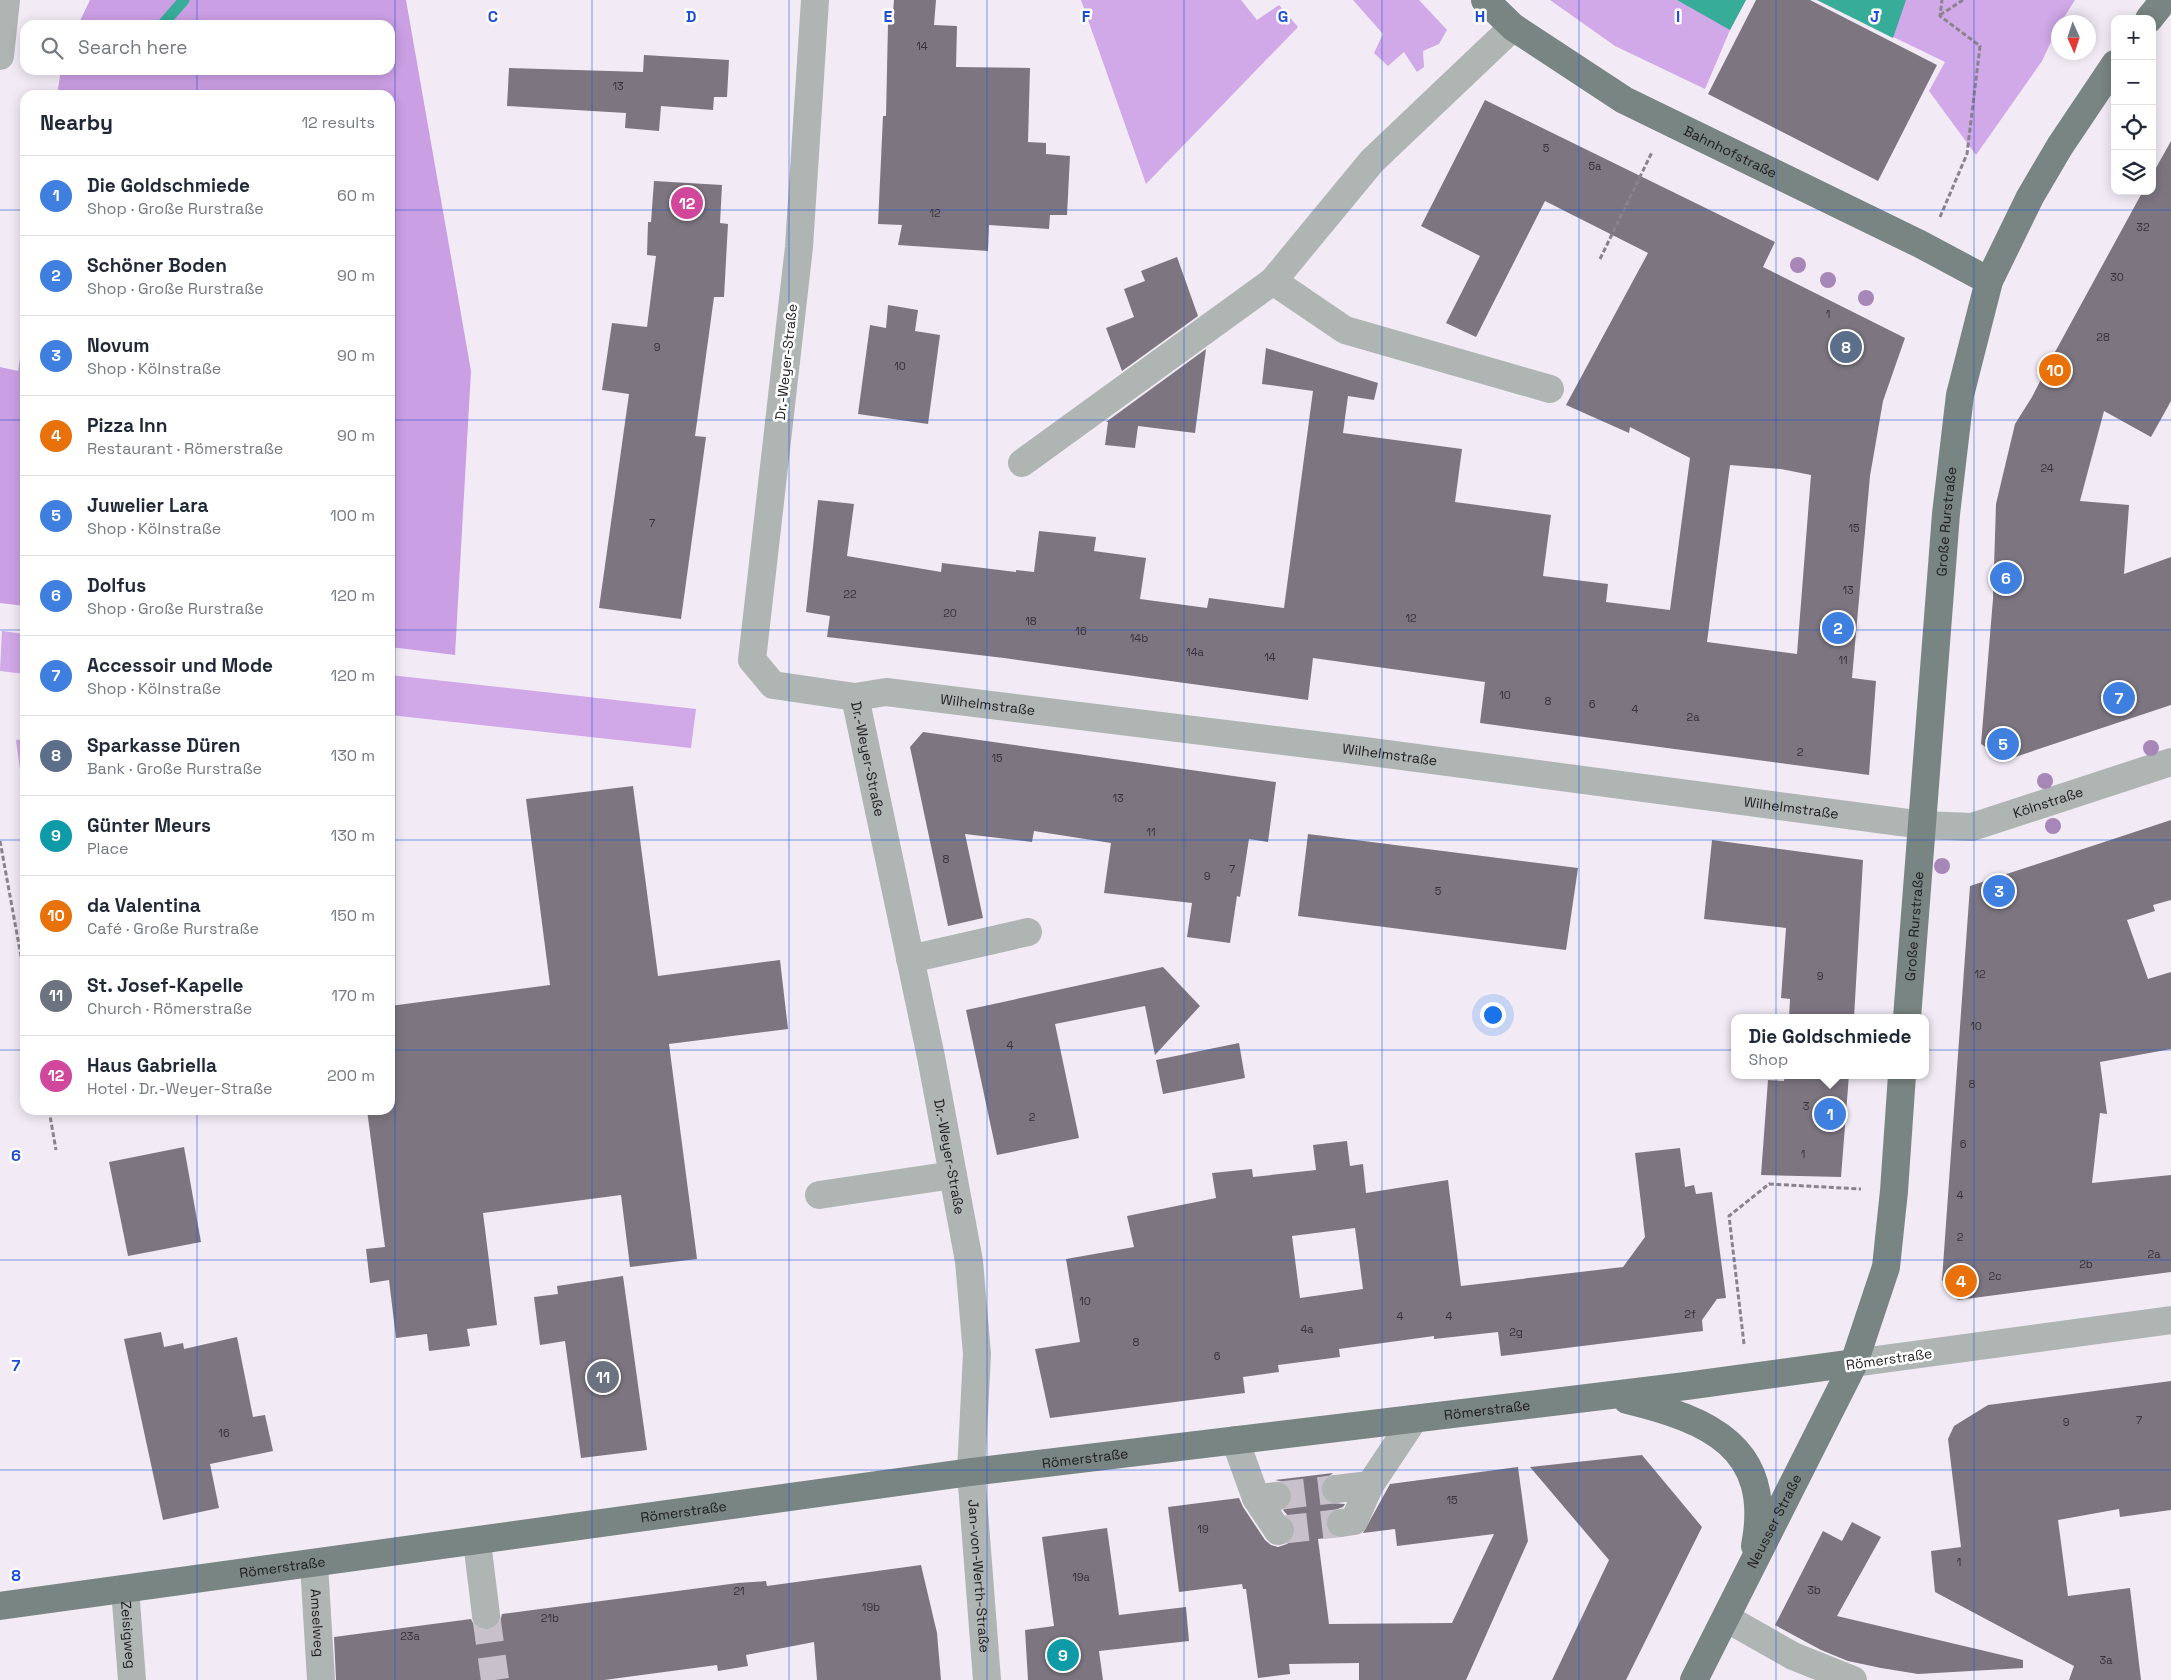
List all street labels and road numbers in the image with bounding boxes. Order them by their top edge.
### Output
street label: Bahnhofstraße [1681,121,1780,182]
street label: Dr.-Weyer-Straße [771,303,801,421]
street label: Große Rurstraße [1932,466,1960,577]
street label: Wilhelmstraße [939,690,1036,719]
street label: Dr.-Weyer-Straße [847,700,889,818]
street label: Wilhelmstraße [1341,739,1438,770]
street label: Kölnstraße [2011,782,2086,822]
street label: Wilhelmstraße [1743,792,1840,823]
street label: Große Rurstraße [1901,871,1927,982]
street label: Dr.-Weyer-Straße [930,1097,969,1216]
street label: Römerstraße [1845,1344,1933,1374]
street label: Römerstraße [1443,1396,1531,1424]
street label: Römerstraße [1041,1444,1129,1472]
street label: Neusser Straße [1743,1471,1806,1571]
street label: Römerstraße [639,1497,728,1527]
street label: Jan-von-Werth-Straße [964,1499,994,1653]
street label: Römerstraße [238,1552,327,1582]
street label: Amselweg [307,1588,329,1658]
street label: Zeisigweg [117,1600,140,1669]

